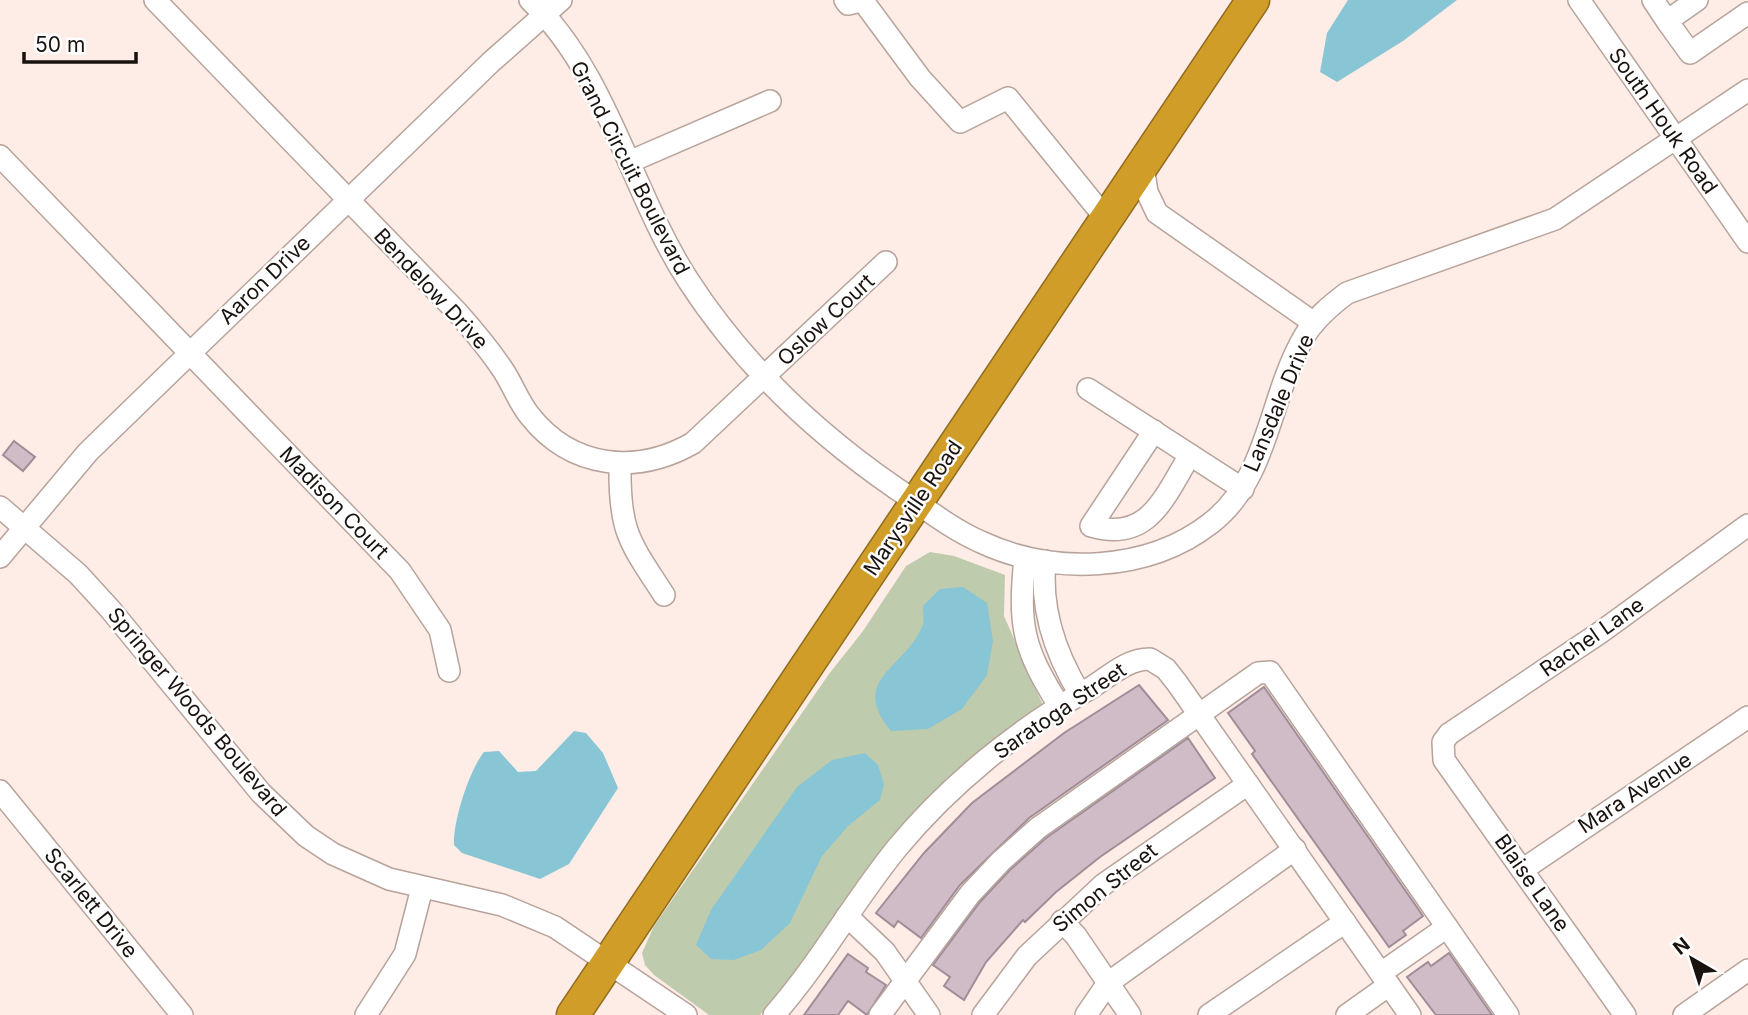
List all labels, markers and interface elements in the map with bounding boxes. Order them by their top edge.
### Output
scale bar [24,21,136,65]
text: 50 m [35,32,85,57]
street label: South Houk Road [1604,43,1723,198]
street label: Grand Circuit Boulevard [566,57,695,279]
street label: Bendelow Drive [369,223,494,354]
street label: Aaron Drive [214,230,315,329]
street label: Oslow Court [772,268,879,371]
street label: Lansdale Drive [1238,330,1319,475]
street label: Marysville Road [858,435,967,580]
street label: Madison Court [275,441,394,564]
street label: Rachel Lane [1535,592,1649,682]
street label: Springer Woods Boulevard [103,602,292,821]
street label: Saratoga Street [989,657,1131,764]
street label: Mara Avenue [1573,747,1696,839]
street label: Blaise Lane [1490,829,1575,936]
street label: Simon Street [1047,838,1162,937]
street label: Scarlett Drive [39,843,143,963]
north arrow [1657,924,1727,994]
text: N [1669,933,1694,960]

